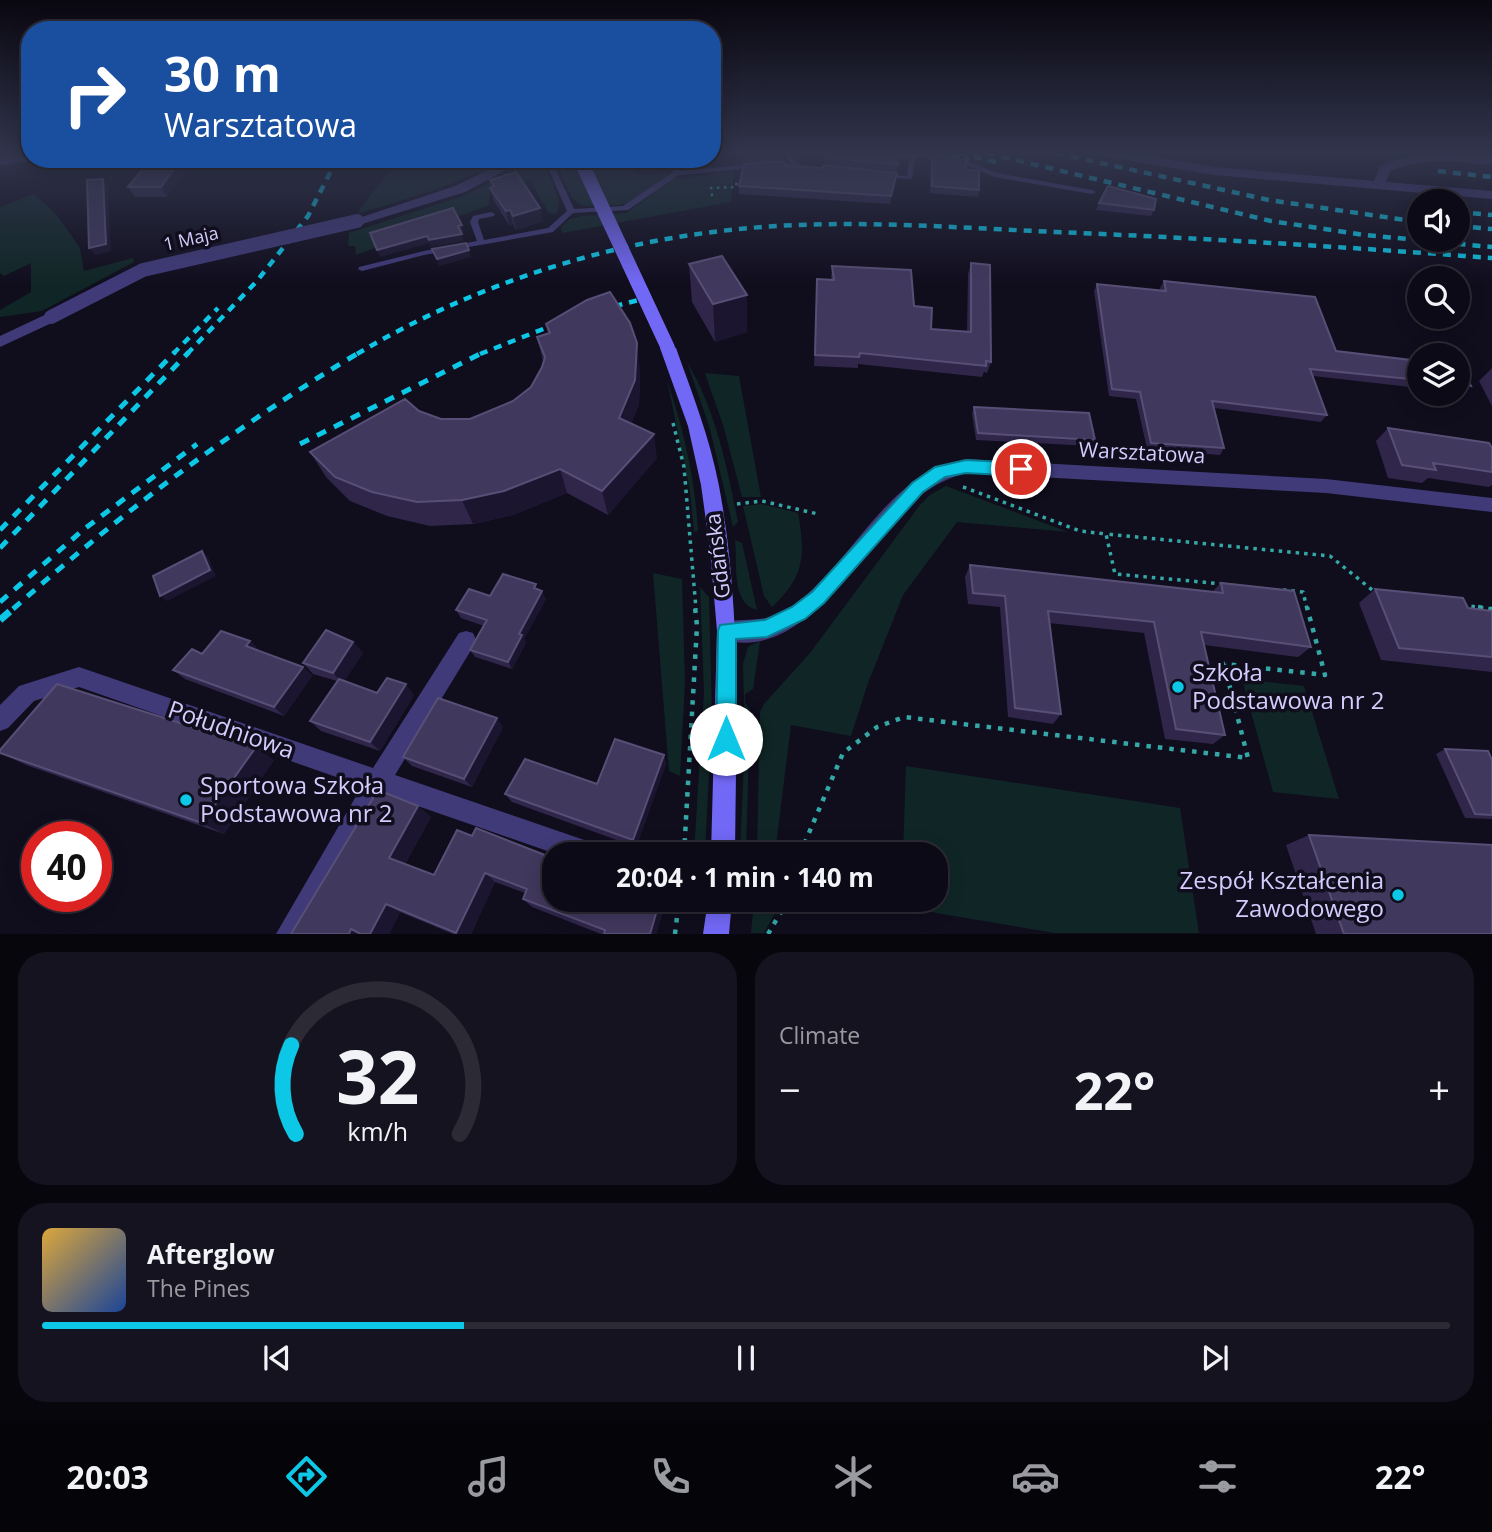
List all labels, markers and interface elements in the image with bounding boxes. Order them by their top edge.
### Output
text: 30 m [164,40,281,106]
icon: right [49,49,140,140]
text: Warsztatowa [164,103,357,146]
map controls [1407,189,1470,406]
button: sound [1407,189,1470,252]
street label: 1 Maja [161,220,221,256]
button: search [1407,266,1470,329]
button: layers [1407,343,1470,406]
street label: Warsztatowa [1078,435,1206,469]
pin [991,439,1051,499]
icon: arrive [1002,450,1040,488]
street label: Gdańska [698,512,736,600]
place label: Szkoła Podstawowa nr 2 [1192,655,1385,716]
marker: Szkoła Podstawowa nr 2 [1170,679,1186,695]
street label: Południowa [164,692,299,766]
position arrow [689,702,763,776]
place label: Sportowa Szkoła Podstawowa nr 2 [200,768,393,829]
marker: Sportowa Szkoła Podstawowa nr 2 [178,792,194,808]
speed limit sign: 40 [21,821,112,912]
text: 20:04 · 1 min · 140 m [616,859,874,895]
place label: Zespół Kształcenia Zawodowego [1180,863,1384,924]
marker: Zespół Kształcenia Zawodowego [1390,887,1406,903]
text: Climate [779,1019,860,1051]
text: 32 [336,1027,419,1126]
text: 22° [1074,1054,1155,1125]
text: − [779,1063,801,1115]
text: + [1428,1063,1450,1115]
text: km/h [347,1114,408,1148]
text: Afterglow [147,1236,274,1272]
text: The Pines [147,1272,250,1304]
icon: previous [258,1339,296,1377]
icon: pause [727,1339,765,1377]
icon: next [1196,1339,1234,1377]
icon: directions [282,1452,331,1501]
icon: music [464,1452,513,1501]
icon: phone [646,1452,695,1501]
icon: climate [829,1452,878,1501]
icon: car [1011,1452,1060,1501]
icon: filters [1193,1452,1242,1501]
text: 20:03 [67,1455,149,1498]
text: 22° [1375,1455,1425,1498]

